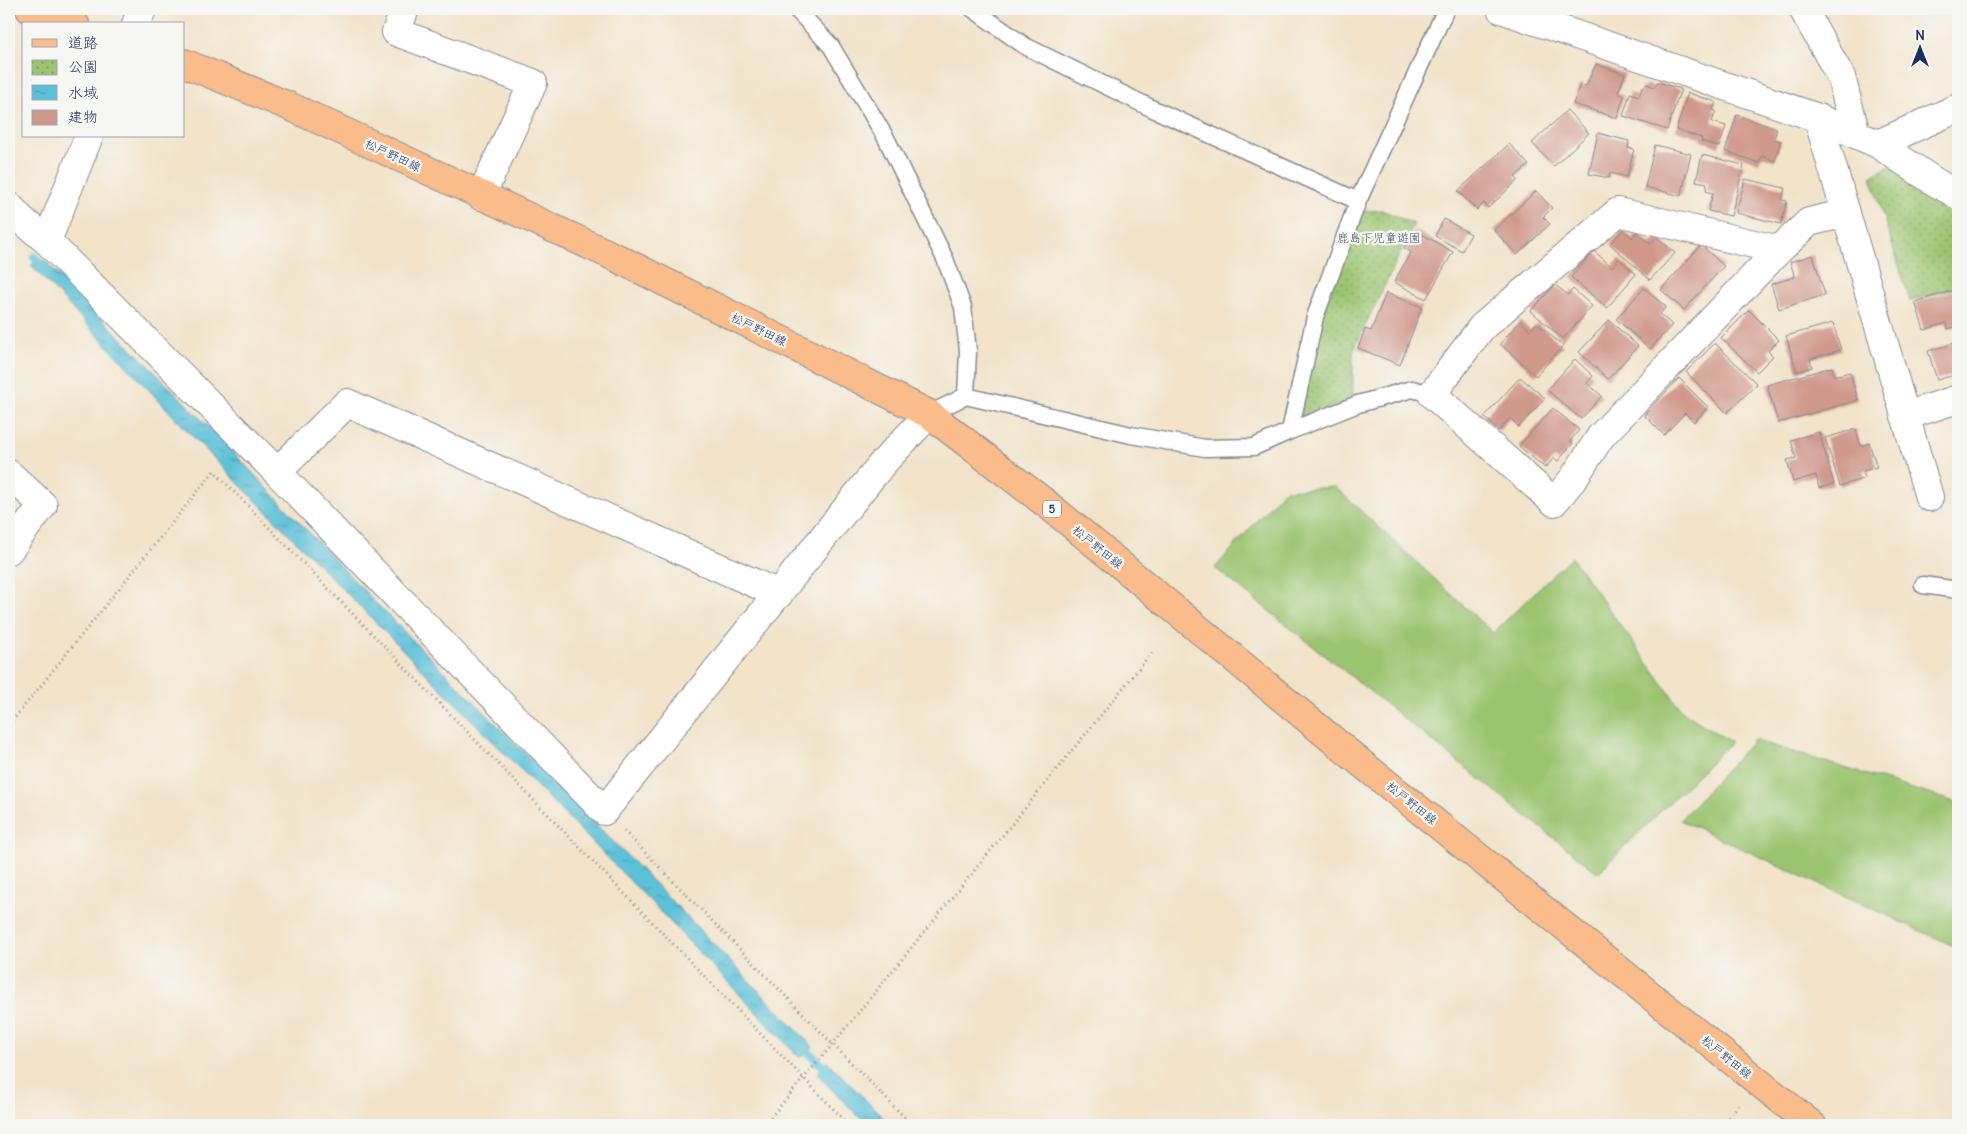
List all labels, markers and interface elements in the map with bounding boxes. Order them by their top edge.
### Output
legend [22,22,185,138]
north arrow [1894,22,1944,72]
text: N [1915,26,1925,44]
text: 道路 [68,33,98,52]
text: 公園 [68,57,98,76]
text: 水域 [68,83,98,102]
text: 建物 [68,107,98,126]
street label: 松戸野田線 [363,136,423,174]
park label: 鹿島下児童遊園 [1337,230,1421,245]
street label: 松戸野田線 [729,309,789,349]
road number: 5 [1043,500,1061,518]
street label: 松戸野田線 [1070,522,1126,572]
street label: 松戸野田線 [1384,778,1440,828]
street label: 松戸野田線 [1699,1032,1755,1082]

